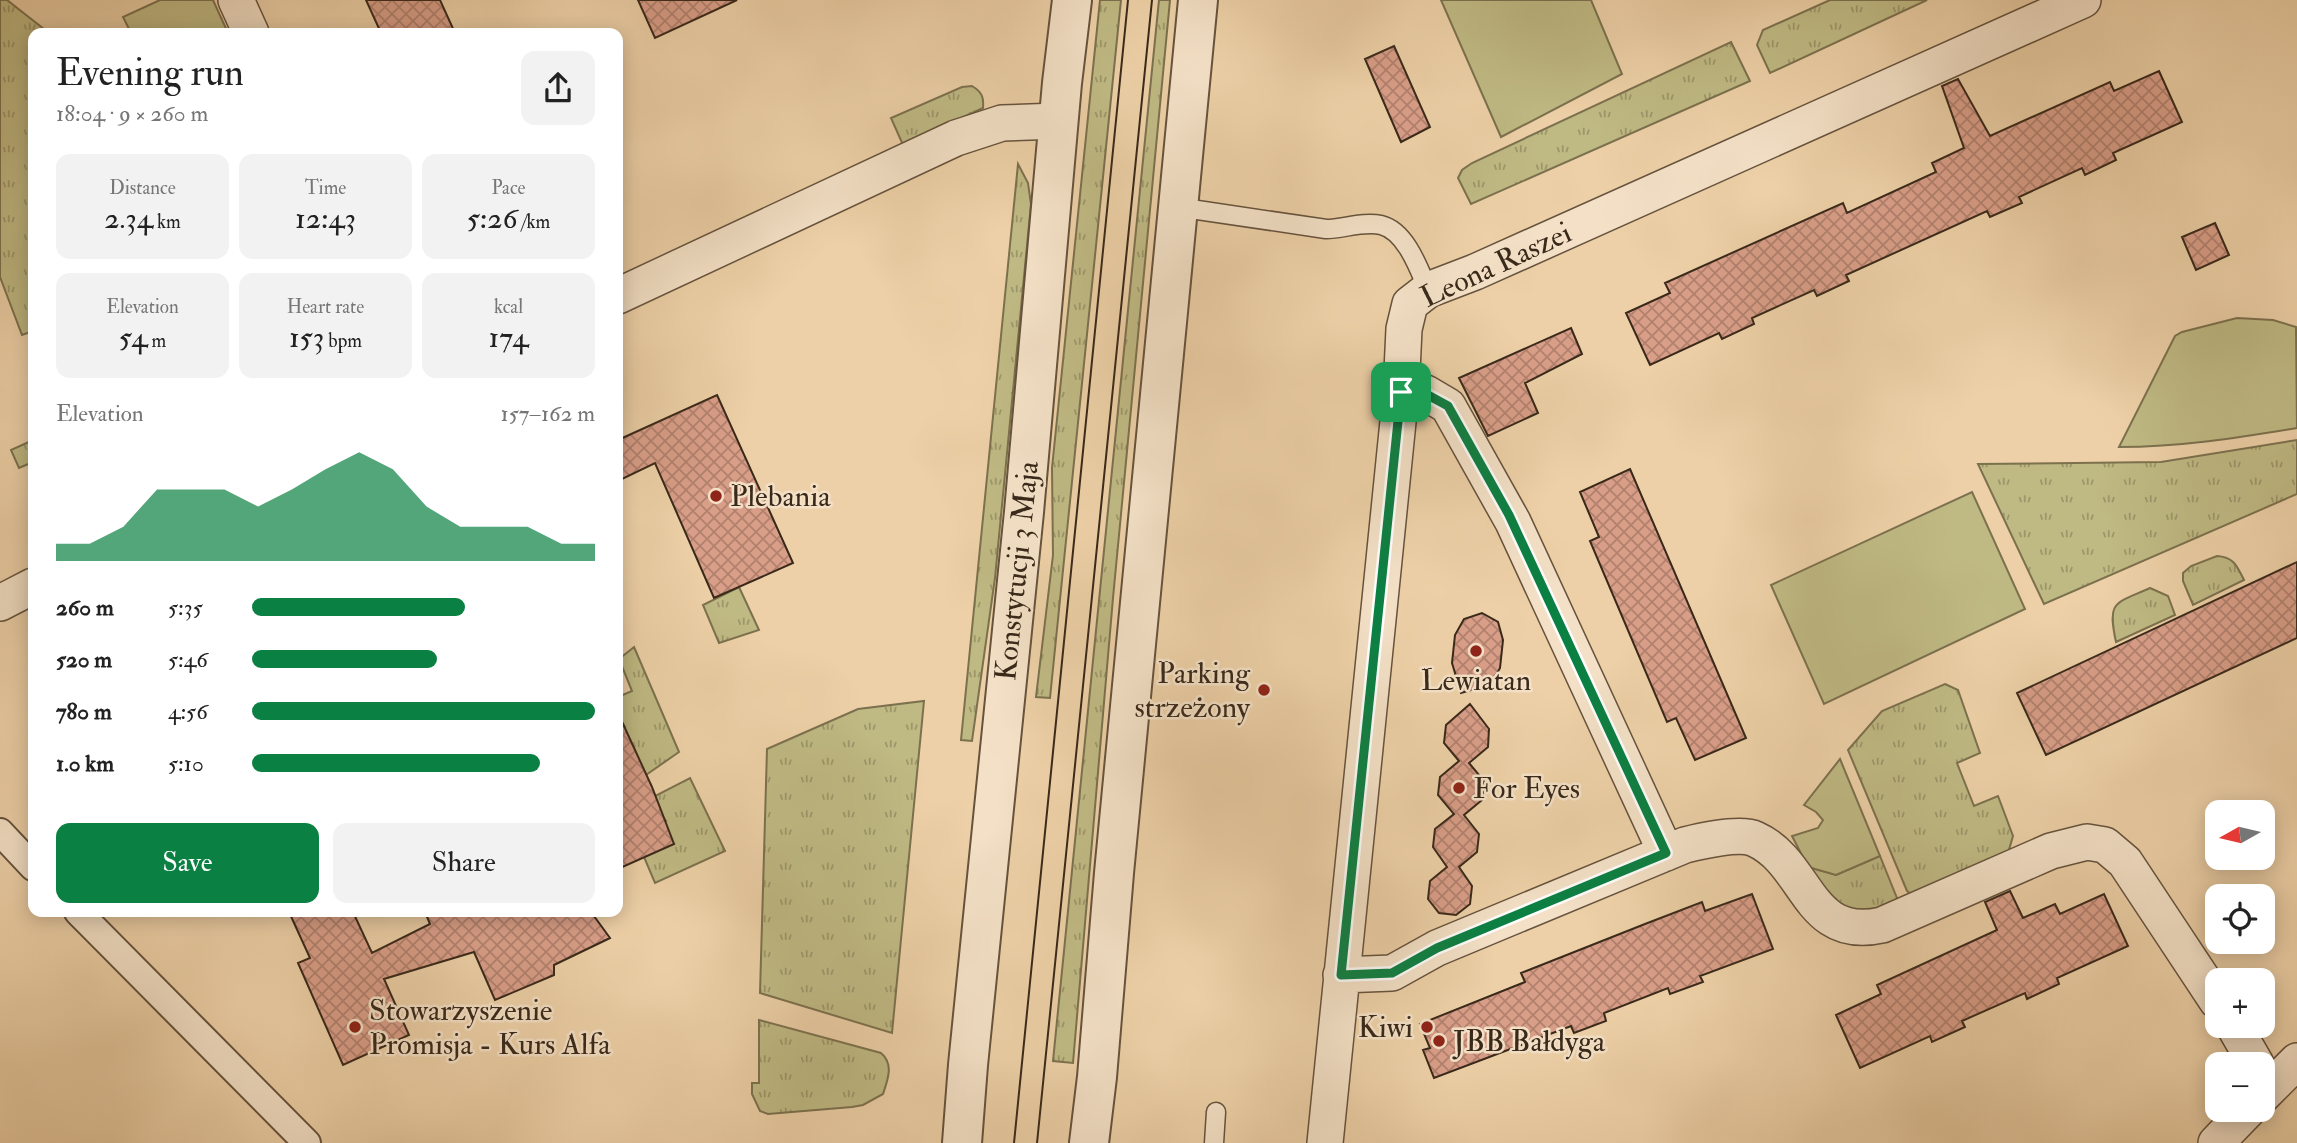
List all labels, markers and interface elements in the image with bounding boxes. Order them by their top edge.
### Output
text: Evening run [56,49,244,97]
button: share [521,51,595,125]
text: 18:04 · 9 × 260 m [56,99,208,128]
text: Distance [109,176,176,200]
text: Time [305,176,346,200]
text: Pace [491,176,526,200]
text: 2.34 [104,200,153,237]
text: 12:43 [295,200,356,237]
text: 5:26 [467,200,518,237]
text: km [153,210,181,234]
text: /km [518,210,550,234]
street label: Leona Raszei [1415,214,1577,316]
text: Elevation [106,295,179,319]
text: Heart rate [287,295,364,319]
text: kcal [494,295,523,319]
text: 54 [119,319,147,356]
text: 153 [289,319,324,356]
text: 174 [489,319,528,356]
text: m [147,329,166,353]
text: bpm [324,329,362,353]
pin [1371,362,1431,422]
icon: arrive [1382,373,1420,411]
text: Elevation [56,399,144,428]
text: 157–162 m [501,399,595,428]
street label: Konstytucji 3 Maja [987,459,1047,683]
place label: Plebania [730,478,831,515]
marker: Plebania [708,488,724,504]
text: 260 m [56,593,114,622]
text: 5:35 [168,593,203,622]
marker: Lewiatan [1468,643,1484,659]
text: 520 m [56,645,112,674]
text: 5:46 [168,645,208,674]
place label: Parking strzeżony [1134,655,1251,726]
place label: Lewiatan [1421,662,1531,699]
marker: Parking strzeżony [1256,682,1272,698]
text: 780 m [56,697,112,726]
text: 4:56 [168,697,208,726]
text: 1.0 km [56,749,114,778]
text: 5:10 [168,749,204,778]
place label: For Eyes [1473,770,1580,807]
marker: For Eyes [1451,780,1467,796]
north arrow [2205,800,2275,870]
map controls [2205,800,2275,1122]
button: Save [56,823,319,903]
button: Share [333,823,595,903]
button: locate [2205,884,2275,954]
button: + [2205,968,2275,1038]
place label: Stowarzyszenie Promisja - Kurs Alfa [369,992,611,1063]
place label: Kiwi [1358,1009,1413,1046]
marker: Stowarzyszenie Promisja - Kurs Alfa [347,1019,363,1035]
marker: Kiwi [1419,1019,1435,1035]
place label: JBB Bałdyga [1452,1023,1606,1060]
marker: JBB Bałdyga [1431,1033,1447,1049]
button: − [2205,1052,2275,1122]

